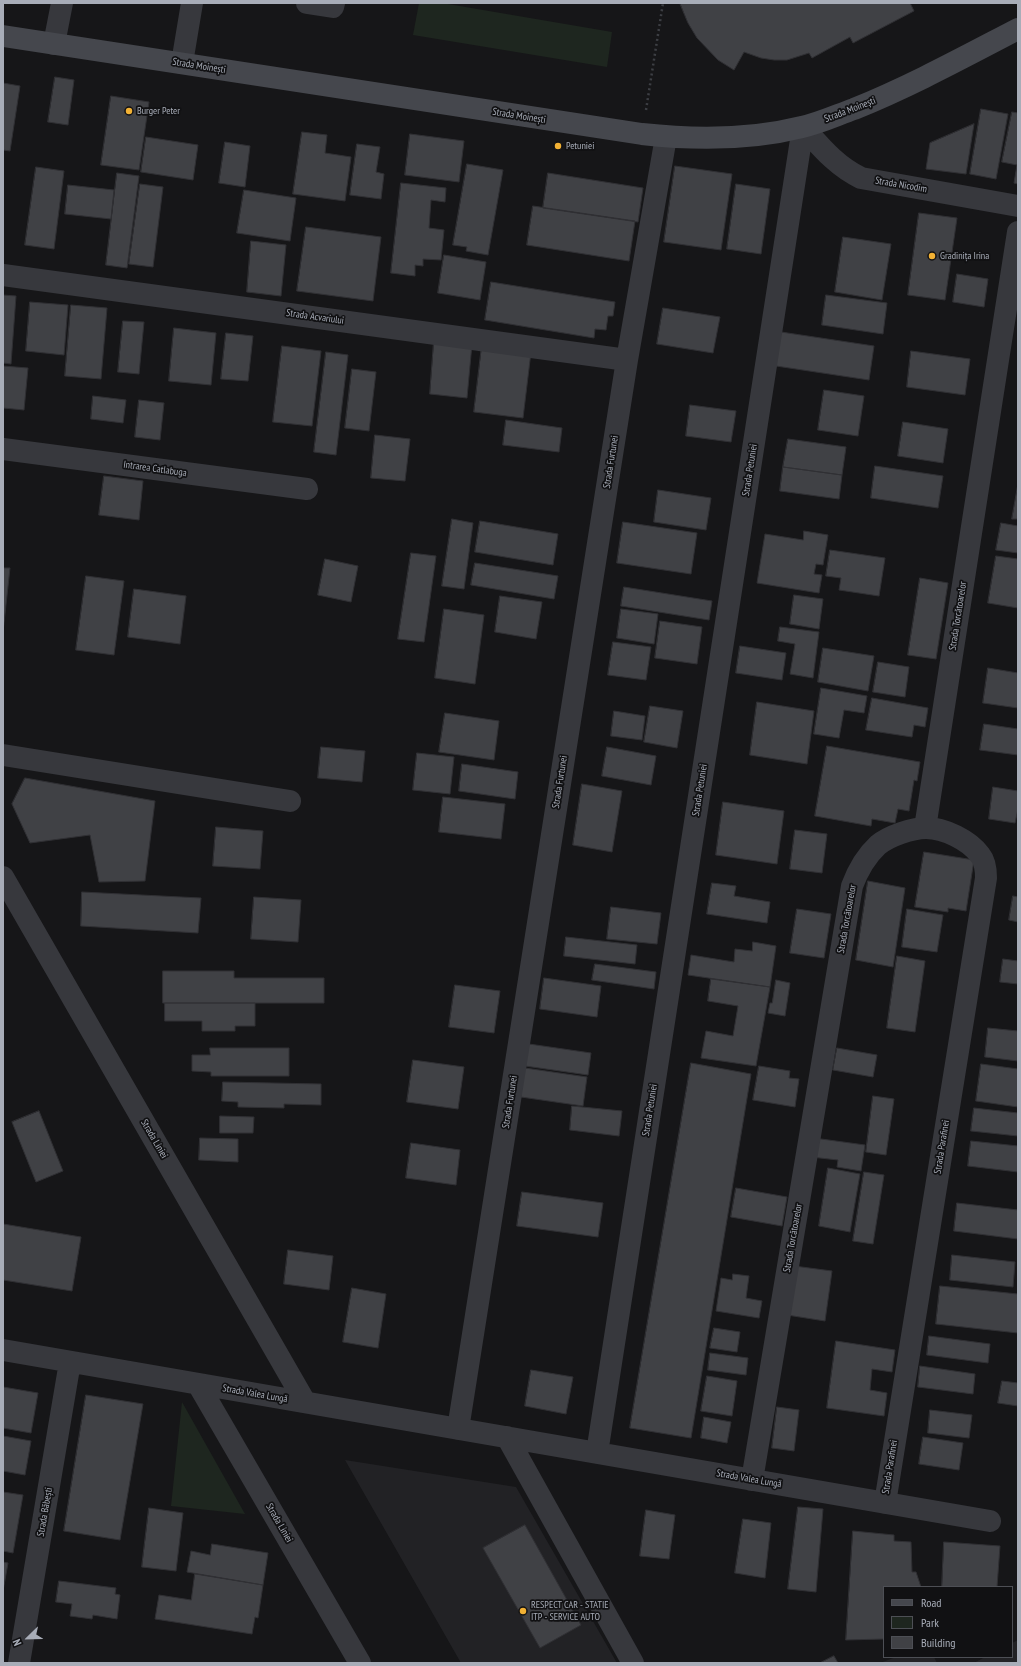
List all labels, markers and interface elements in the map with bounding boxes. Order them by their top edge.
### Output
street label: Strada Moinești [171,56,227,76]
street label: Strada Moinești [823,95,877,125]
place label: Burger Peter [137,105,180,117]
marker: Burger Peter [124,106,134,116]
street label: Strada Moinești [491,106,547,126]
place label: Petuniei [566,140,594,152]
marker: Petuniei [553,141,563,151]
street label: Strada Nicodim [874,175,928,195]
place label: Gradinița Irina [940,250,989,262]
marker: Gradinița Irina [927,251,937,261]
street label: Strada Acvariului [285,307,345,327]
street label: Strada Furtunei [601,435,621,489]
street label: Strada Petuniei [740,443,760,497]
street label: Intrarea Catlabuga [123,459,187,479]
street label: Strada Torcătoarelor [947,581,969,651]
street label: Strada Furtunei [550,755,570,809]
street label: Strada Petuniei [690,763,710,817]
street label: Strada Torcătoarelor [835,884,859,954]
street label: Strada Furtunei [500,1075,520,1129]
street label: Strada Petuniei [640,1083,660,1137]
street label: Strada Liniei [138,1117,170,1161]
street label: Strada Parafinei [932,1119,952,1175]
street label: Strada Torcătoarelor [781,1203,805,1273]
street label: Strada Valea Lungă [221,1382,289,1406]
street label: Strada Parafinei [880,1439,900,1495]
street label: Strada Valea Lungă [715,1467,783,1491]
street label: Strada Băbești [35,1486,55,1538]
street label: Strada Liniei [263,1501,295,1545]
legend [883,1586,1013,1658]
text: Road [921,1595,941,1610]
place label: RESPECT CAR - STATIE ITP - SERVICE AUTO [531,1599,609,1622]
marker: RESPECT CAR - STATIE ITP - SERVICE AUTO [518,1606,528,1616]
text: Park [921,1615,939,1630]
north arrow [8,1618,48,1658]
text: Building [921,1635,956,1650]
text: N [9,1637,25,1648]

